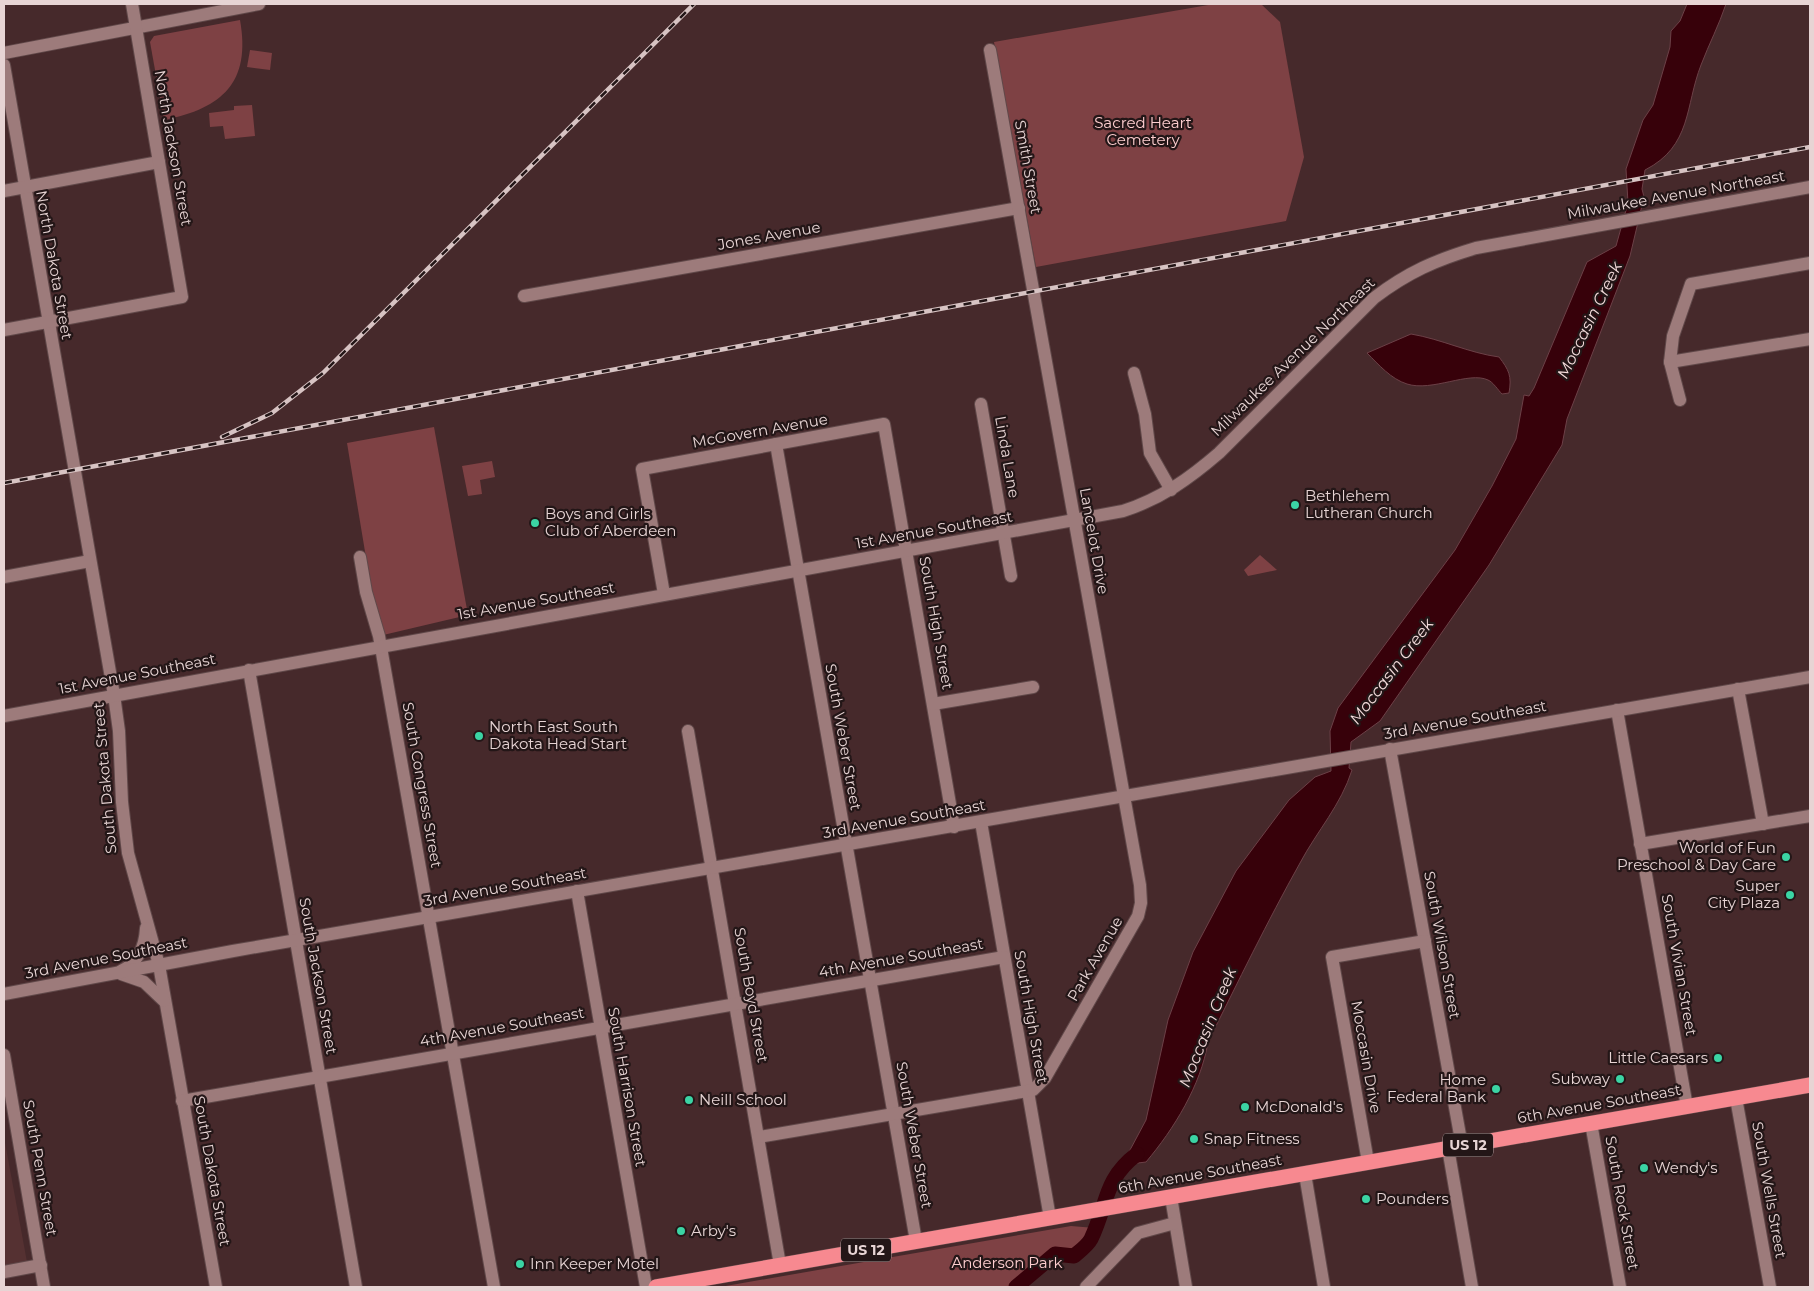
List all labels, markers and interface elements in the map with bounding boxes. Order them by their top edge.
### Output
street label: North Jackson Street [150,69,197,227]
park label: Sacred Heart Cemetery [1094,113,1192,149]
street label: Smith Street [1011,119,1046,215]
street label: Milwaukee Avenue Northeast [1566,166,1786,223]
street label: North Dakota Street [32,189,77,341]
street label: Jones Avenue [715,217,822,254]
water label: Moccasin Creek [1553,257,1627,382]
street label: Milwaukee Avenue Northeast [1207,273,1379,440]
street label: McGovern Avenue [691,409,829,452]
street label: Linda Lane [991,414,1024,499]
street label: Lancelot Drive [1076,486,1113,596]
place label: Bethlehem Lutheran Church [1305,486,1433,522]
marker: Bethlehem Lutheran Church [1289,499,1301,511]
place label: Boys and Girls Club of Aberdeen [545,504,677,540]
street label: 1st Avenue Southeast [854,506,1014,553]
marker: Boys and Girls Club of Aberdeen [529,517,541,529]
street label: South High Street [915,555,958,691]
street label: 1st Avenue Southeast [456,577,616,624]
water label: Moccasin Creek [1345,613,1438,728]
street label: 1st Avenue Southeast [57,649,217,698]
street label: South Weber Street [821,662,866,812]
street label: 3rd Avenue Southeast [1382,696,1548,743]
street label: South Dakota Street [88,701,121,855]
street label: South Congress Street [399,701,446,869]
place label: North East South Dakota Head Start [489,717,627,753]
marker: North East South Dakota Head Start [473,730,485,742]
street label: 3rd Avenue Southeast [821,795,987,842]
place label: World of Fun Preschool & Day Care [1617,838,1776,874]
marker: World of Fun Preschool & Day Care [1780,851,1792,863]
street label: 3rd Avenue Southeast [422,863,588,910]
street label: South Wilson Street [1420,870,1465,1020]
place label: Super City Plaza [1708,876,1780,912]
marker: Super City Plaza [1784,889,1796,901]
street label: South Vivian Street [1658,893,1701,1037]
street label: South Jackson Street [295,896,342,1056]
street label: Park Avenue [1063,913,1126,1005]
street label: South Boyd Street [730,926,773,1064]
street label: 3rd Avenue Southeast [23,932,189,983]
street label: 4th Avenue Southeast [817,934,985,981]
street label: South High Street [1010,949,1053,1085]
water label: Moccasin Creek [1175,963,1241,1090]
street label: Moccasin Drive [1347,999,1386,1115]
street label: 4th Avenue Southeast [418,1003,586,1050]
street label: South Harrison Street [604,1006,651,1168]
place label: Little Caesars [1608,1048,1708,1067]
marker: Little Caesars [1712,1052,1724,1064]
street label: South Weber Street [892,1060,937,1210]
place label: Subway [1551,1069,1611,1088]
place label: Home Federal Bank [1387,1070,1486,1106]
marker: Subway [1614,1073,1626,1085]
street label: 6th Avenue Southeast [1516,1080,1682,1127]
marker: Home Federal Bank [1490,1083,1502,1095]
place label: Neill School [699,1090,787,1109]
street label: South Dakota Street [190,1094,235,1247]
marker: Neill School [683,1094,695,1106]
place label: McDonald's [1255,1097,1343,1116]
street label: South Penn Street [19,1098,62,1238]
marker: McDonald's [1239,1101,1251,1113]
street label: South Wells Street [1748,1120,1791,1260]
place label: Snap Fitness [1204,1129,1300,1148]
marker: Snap Fitness [1188,1133,1200,1145]
road number: US 12 [1443,1134,1493,1156]
street label: South Rock Street [1601,1134,1644,1271]
street label: 6th Avenue Southeast [1117,1150,1283,1197]
place label: Wendy's [1654,1158,1718,1177]
marker: Wendy's [1638,1162,1650,1174]
place label: Pounders [1376,1189,1449,1208]
marker: Pounders [1360,1193,1372,1205]
place label: Arby's [691,1221,736,1240]
marker: Arby's [675,1225,687,1237]
road number: US 12 [841,1238,891,1262]
park label: Anderson Park [951,1253,1063,1272]
place label: Inn Keeper Motel [530,1254,659,1273]
marker: Inn Keeper Motel [514,1258,526,1270]

